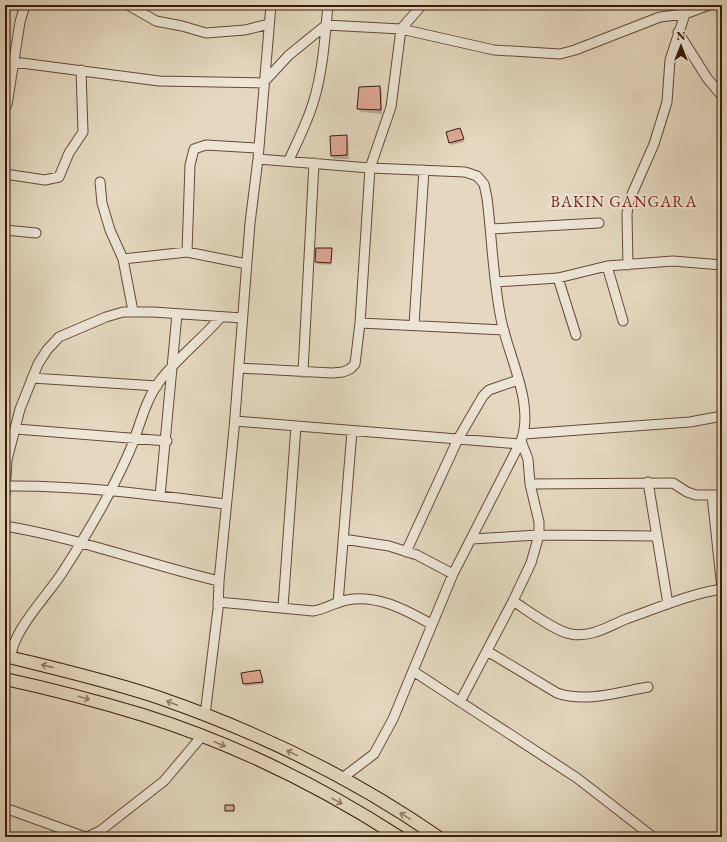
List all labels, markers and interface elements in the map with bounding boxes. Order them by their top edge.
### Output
north arrow [661,26,701,66]
text: N [677,29,686,43]
district label: BAKIN GANGARA [551,191,697,212]
one-way arrow [41,662,54,670]
one-way arrow [77,695,90,702]
one-way arrow [166,698,178,706]
one-way arrow [214,741,226,748]
one-way arrow [286,749,298,756]
one-way arrow [331,798,343,805]
one-way arrow [400,812,411,820]

